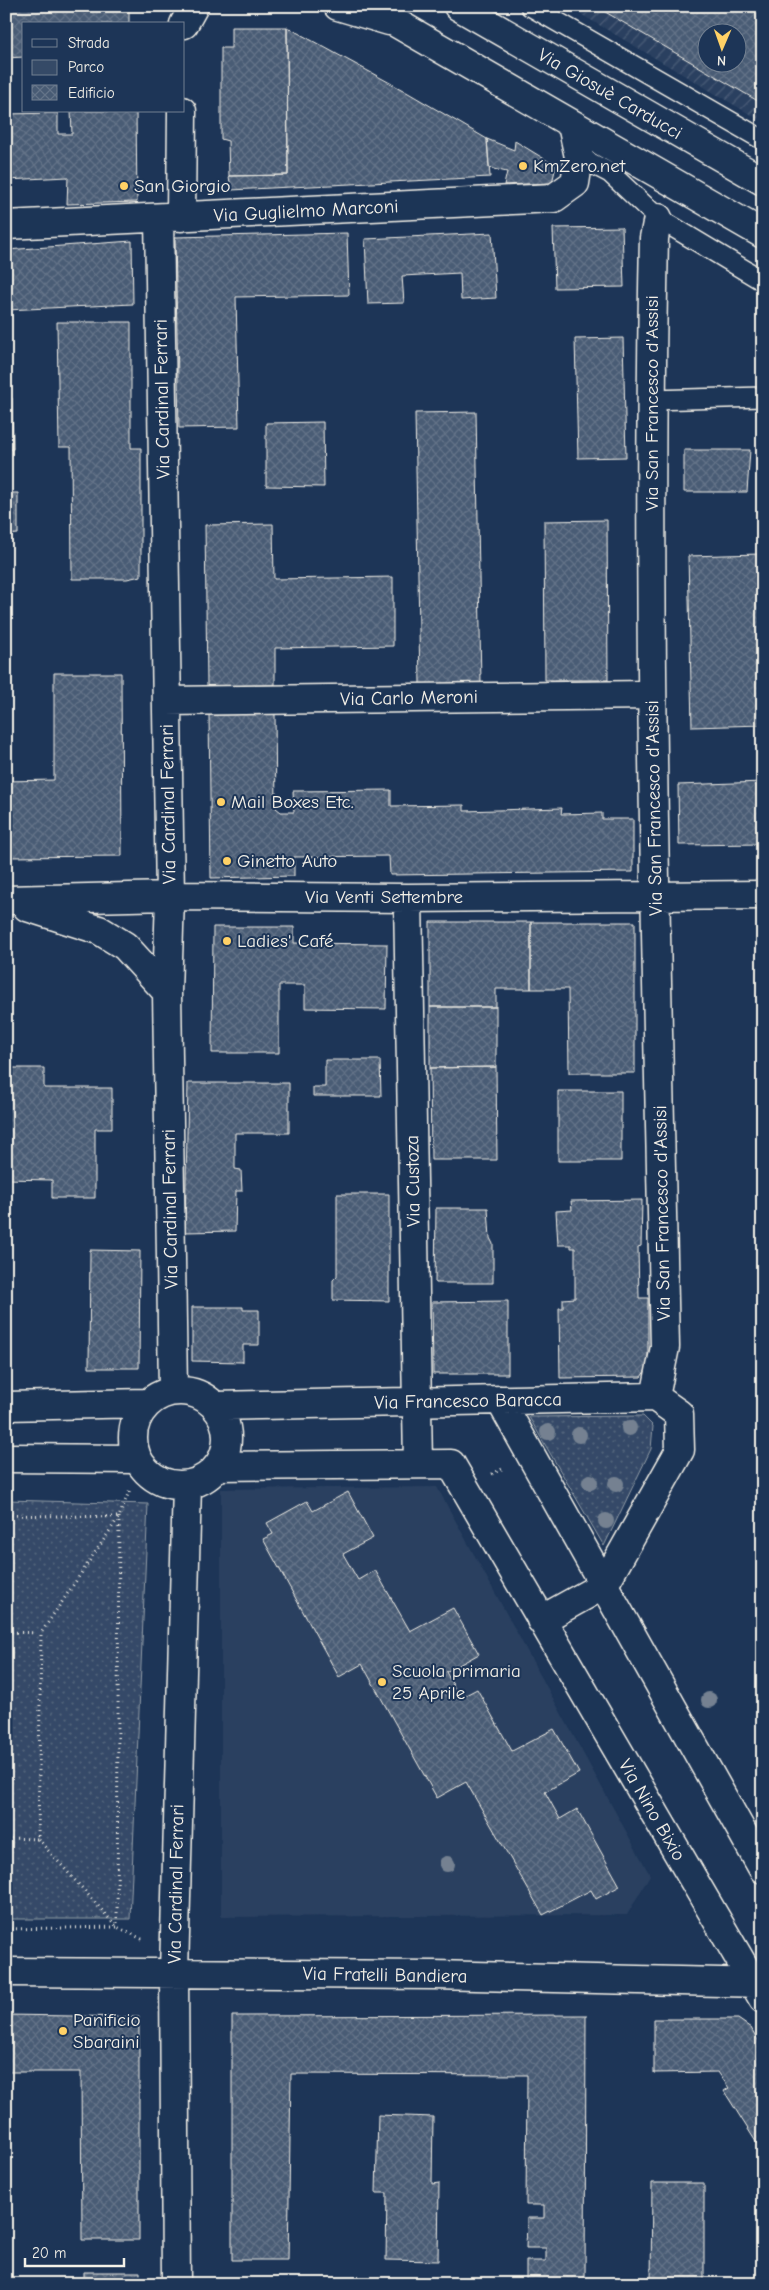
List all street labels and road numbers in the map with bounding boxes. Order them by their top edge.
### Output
street label: Via Giosuè Carducci [534,44,686,144]
street label: Via Guglielmo Marconi [213,195,399,227]
street label: Via San Francesco d'Assisi [641,295,663,511]
street label: Via Cardinal Ferrari [150,319,174,479]
street label: Via Carlo Meroni [340,686,478,710]
street label: Via San Francesco d'Assisi [641,700,667,916]
street label: Via Cardinal Ferrari [156,724,180,884]
street label: Via Venti Settembre [305,886,463,908]
street label: Via San Francesco d'Assisi [649,1105,675,1321]
street label: Via Cardinal Ferrari [158,1129,182,1289]
street label: Via Custoza [401,1135,425,1227]
street label: Via Francesco Baracca [374,1388,562,1414]
street label: Via Nino Bixio [614,1755,690,1865]
street label: Via Cardinal Ferrari [164,1804,188,1964]
street label: Via Fratelli Bandiera [302,1963,468,1987]

